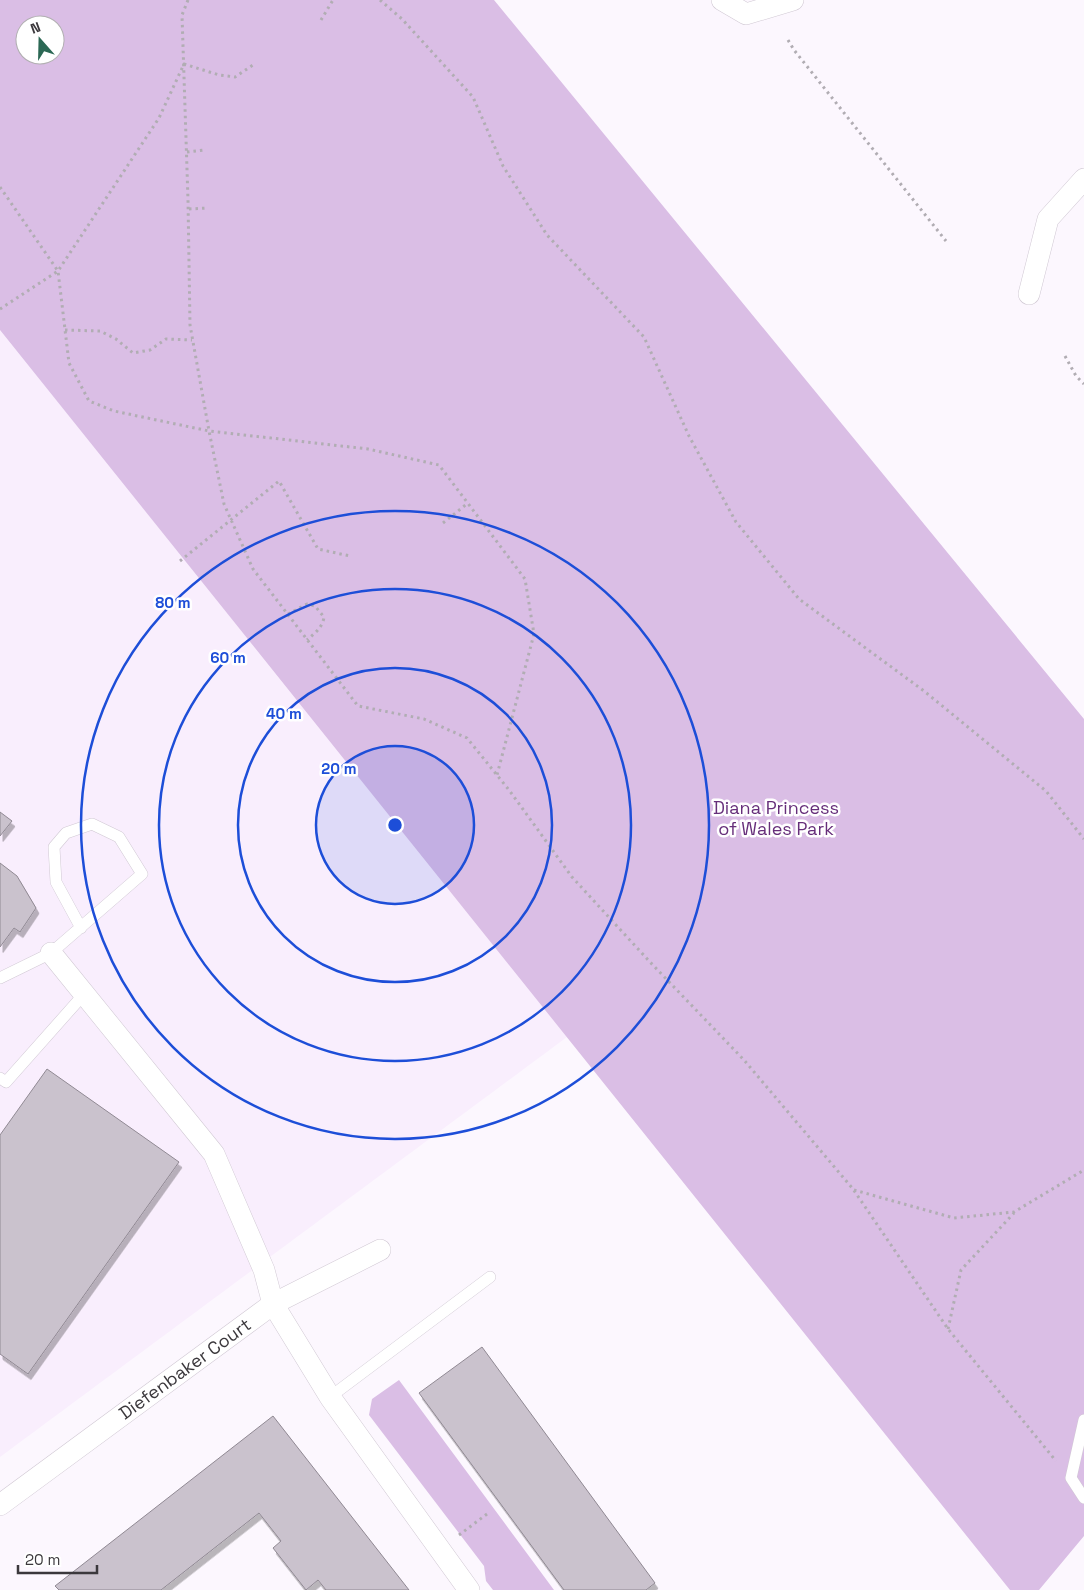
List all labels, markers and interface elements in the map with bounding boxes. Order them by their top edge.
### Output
north arrow [15,15,65,65]
text: N [28,18,43,38]
text: 80 m [155,593,191,612]
text: 60 m [210,648,246,667]
text: 40 m [266,704,302,723]
text: 20 m [321,759,357,778]
park label: Diana Princess of Wales Park [713,796,839,840]
centre of rings [386,816,404,834]
street label: Diefenbaker Court [114,1313,255,1424]
scale bar [18,1542,96,1574]
text: 20 m [25,1550,60,1569]

